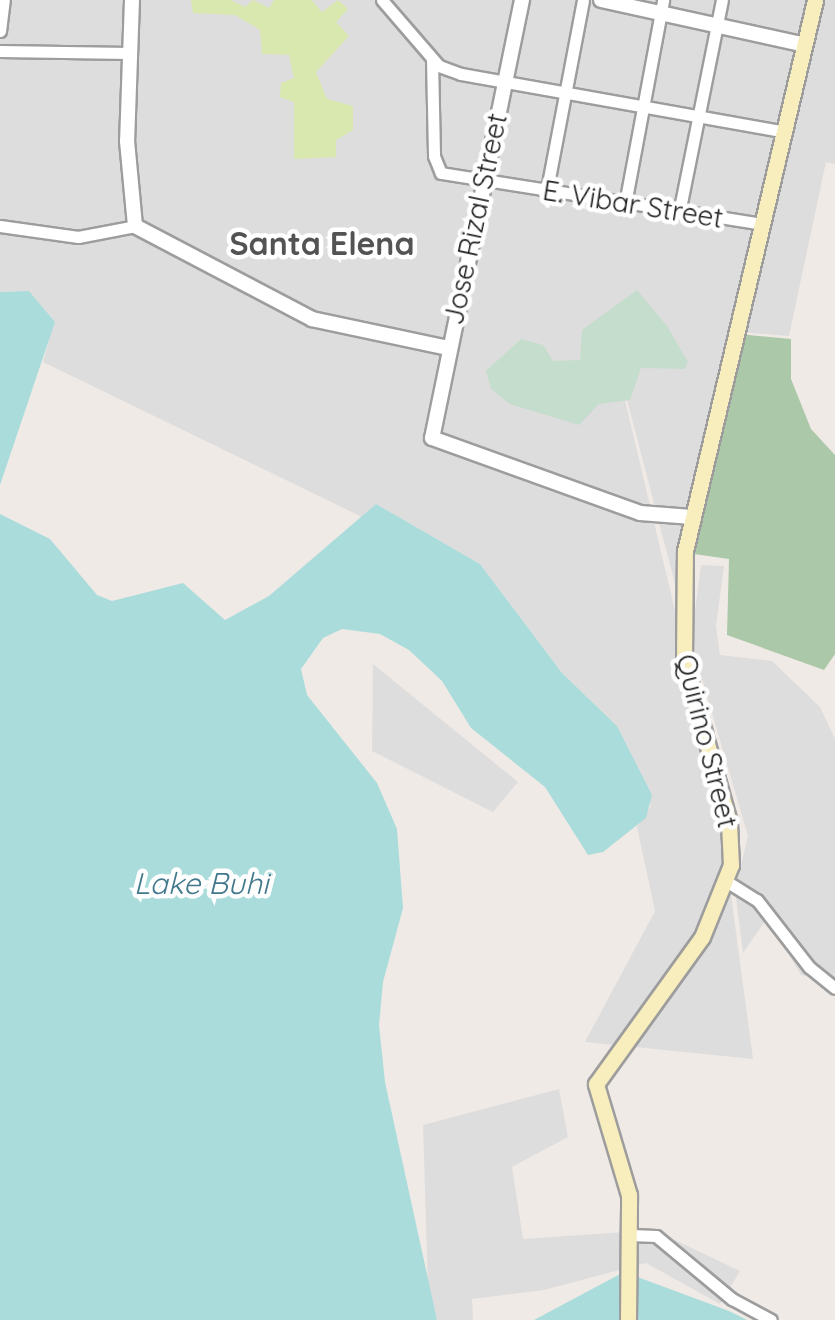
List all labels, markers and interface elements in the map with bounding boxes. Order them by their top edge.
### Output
street label: Jose Rizal Street [436,110,514,328]
street label: E. Vibar Street [540,173,726,235]
district label: Santa Elena [229,224,415,262]
street label: Quirino Street [669,651,745,831]
water label: Lake Buhi [134,865,268,901]

